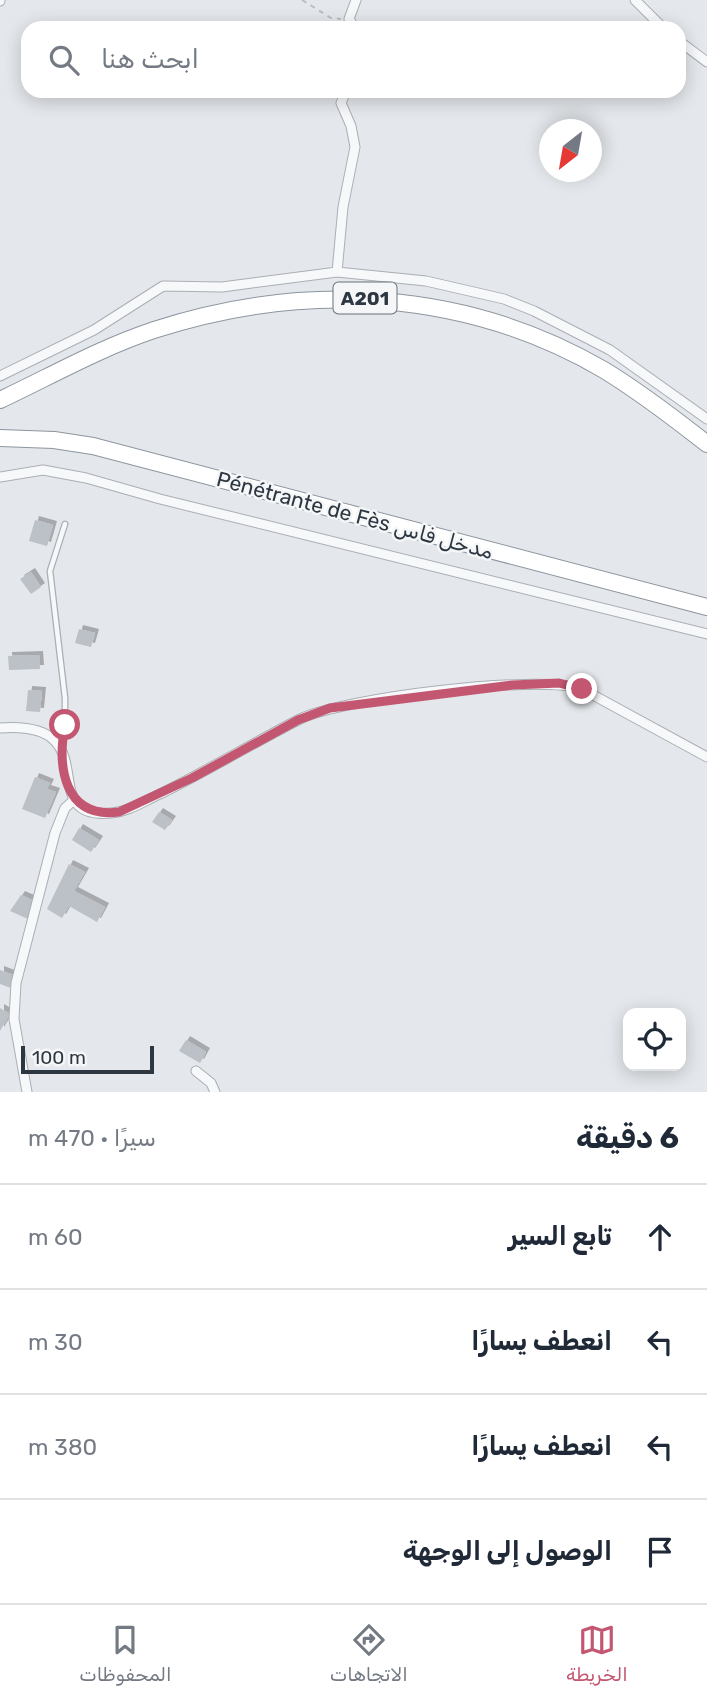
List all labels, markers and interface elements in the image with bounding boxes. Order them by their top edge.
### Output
search box [21,21,686,98]
icon: search [45,41,83,79]
text: ابحث هنا [101,44,199,75]
north arrow [539,119,602,182]
road number: A201 [334,282,396,314]
street label: Pénétrante de Fès مدخل فاس [214,466,496,564]
route end [566,673,597,704]
route start [49,709,80,740]
map controls [623,1008,686,1071]
button: locate [623,1008,686,1071]
scale bar [21,1043,154,1075]
text: 100 m [32,1046,86,1069]
text: 6 دقيقة [576,1120,679,1156]
text: سيرًا · 470 m [28,1124,156,1152]
icon: ahead [641,1218,679,1256]
text: تابع السير [508,1221,612,1252]
text: 60 m [28,1223,83,1251]
icon: left [641,1323,679,1361]
text: انعطف يسارًا [471,1326,612,1357]
text: 30 m [28,1328,83,1356]
icon: left [641,1428,679,1466]
text: انعطف يسارًا [471,1431,612,1462]
text: 380 m [28,1433,97,1461]
icon: arrive [641,1533,679,1571]
text: الوصول إلى الوجهة [403,1536,612,1567]
tab: المحفوظات [79,1621,172,1686]
tab: الاتجاهات [330,1621,408,1686]
tab: الخريطة [566,1621,628,1686]

